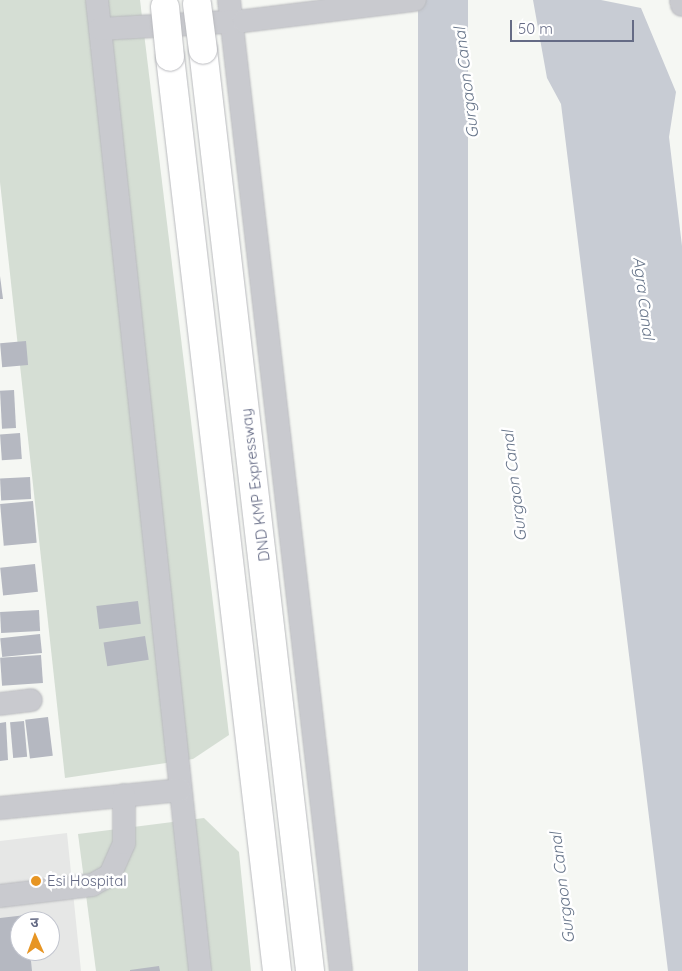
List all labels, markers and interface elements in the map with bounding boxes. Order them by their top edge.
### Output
scale bar [512,10,636,42]
text: 50 m [518,19,553,38]
water label: Gurgaon Canal [450,26,482,140]
water label: Agra Canal [629,256,659,340]
street label: DND KMP Expressway [237,407,273,563]
water label: Gurgaon Canal [498,429,530,543]
water label: Gurgaon Canal [546,831,578,945]
place label: Esi Hospital [47,872,127,890]
marker: Esi Hospital [29,874,43,888]
north arrow [10,911,60,961]
text: उ [30,913,39,931]

